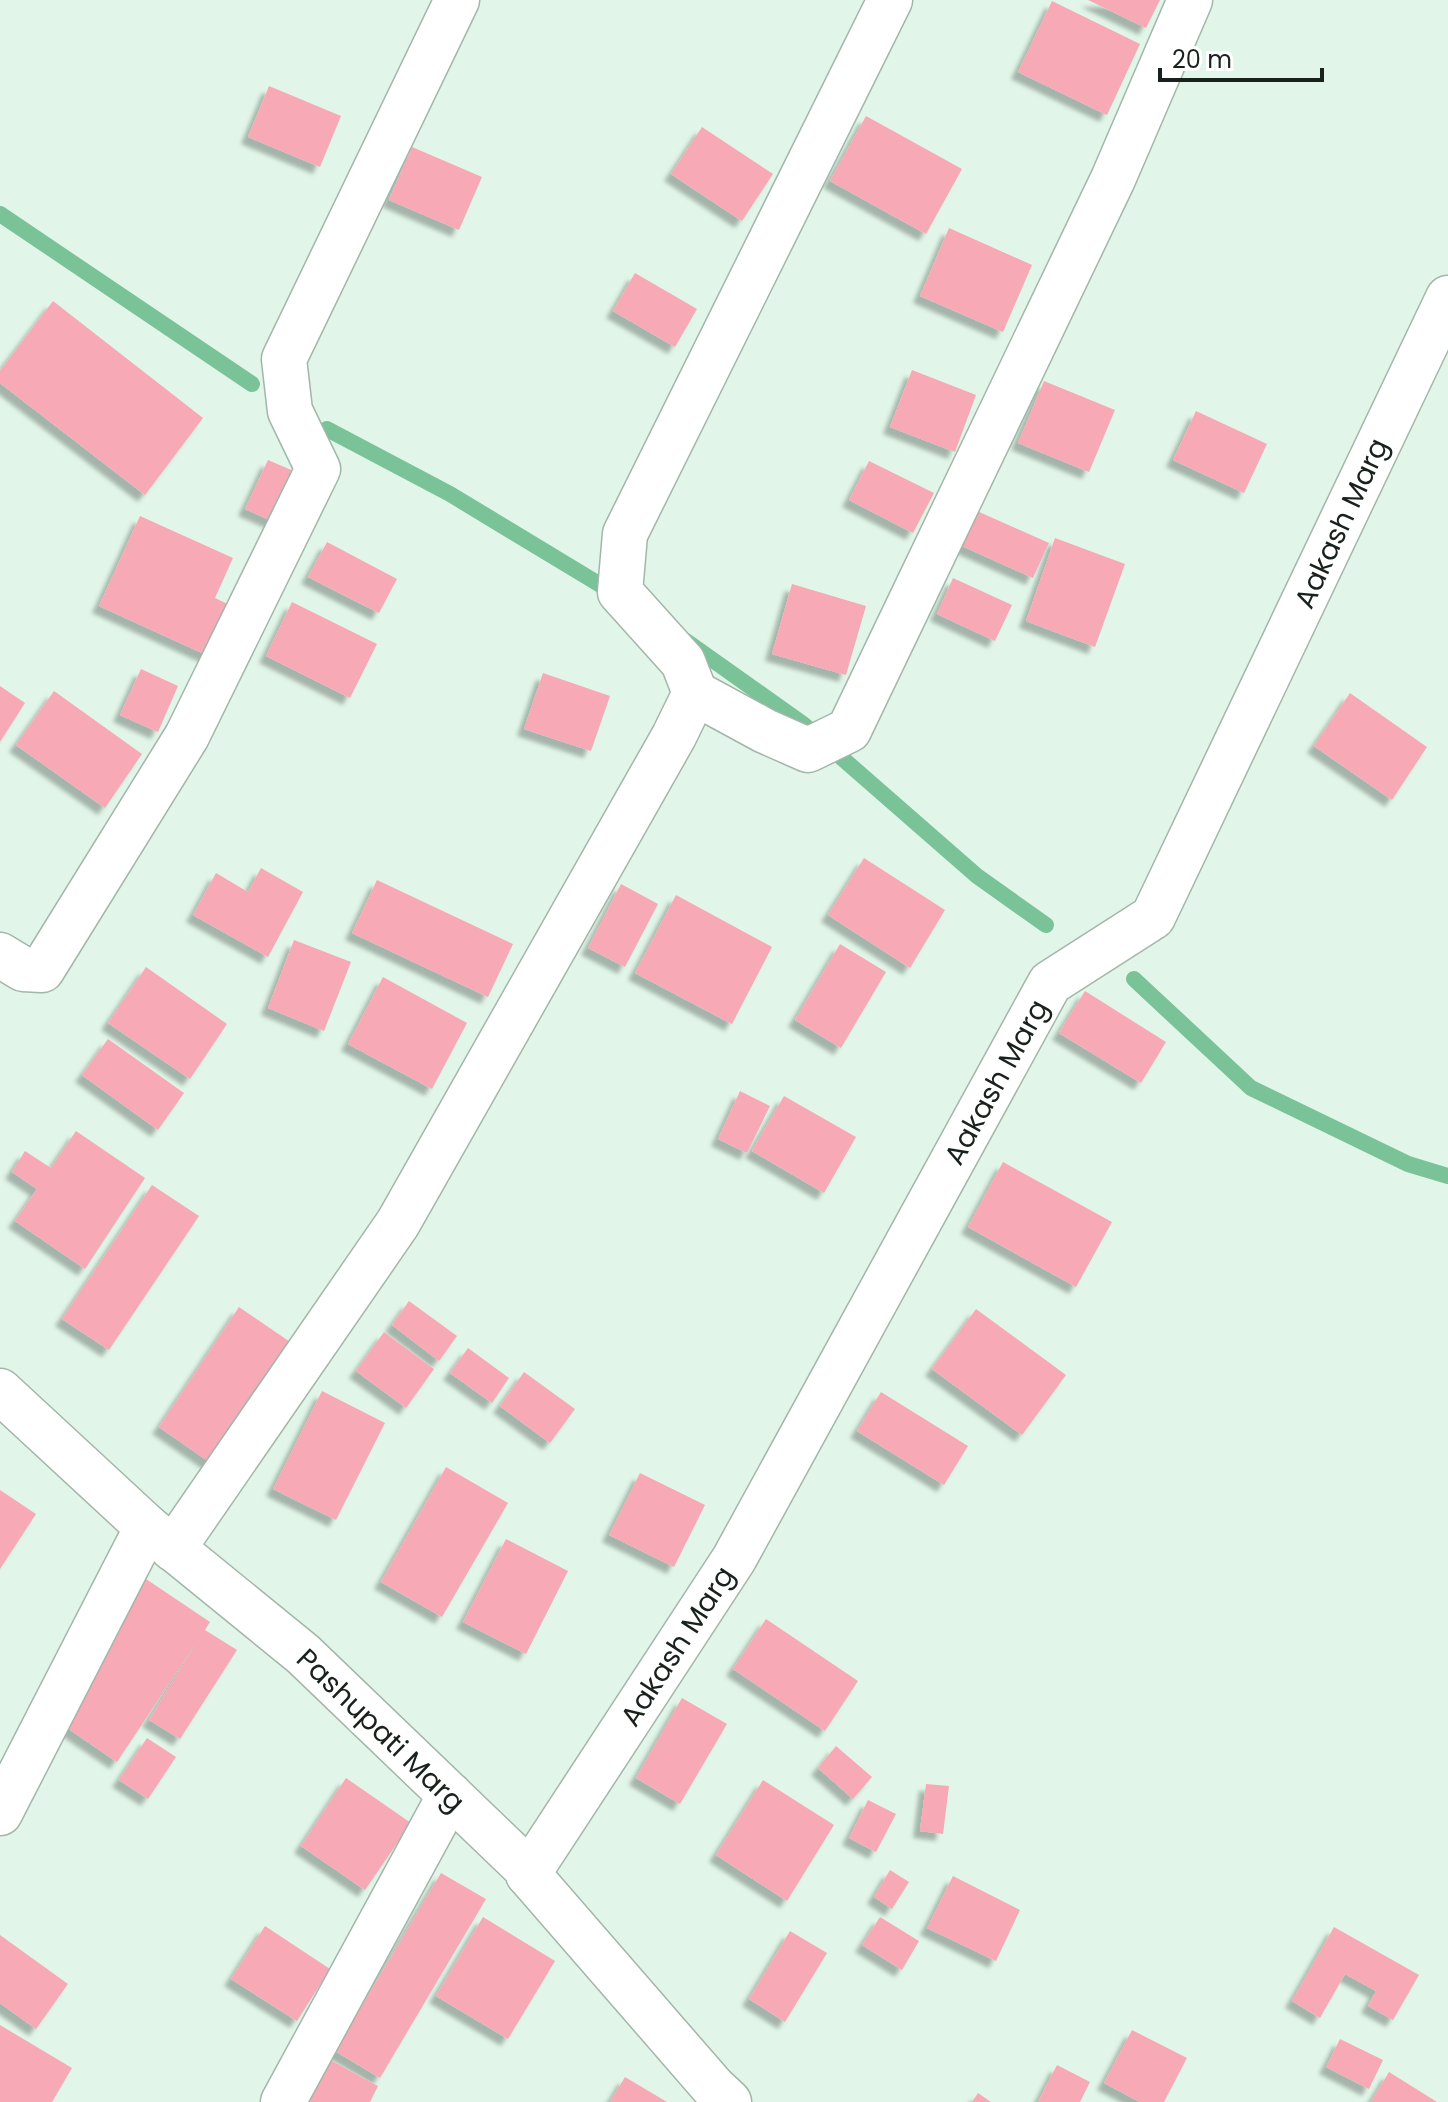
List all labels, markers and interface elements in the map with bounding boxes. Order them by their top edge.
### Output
scale bar [1160,32,1322,82]
text: 20 m [1172,43,1232,76]
street label: Aakash Marg [1285,432,1398,615]
street label: Aakash Marg [935,993,1058,1172]
street label: Aakash Marg [611,1559,744,1734]
street label: Pashupati Marg [288,1640,473,1821]

